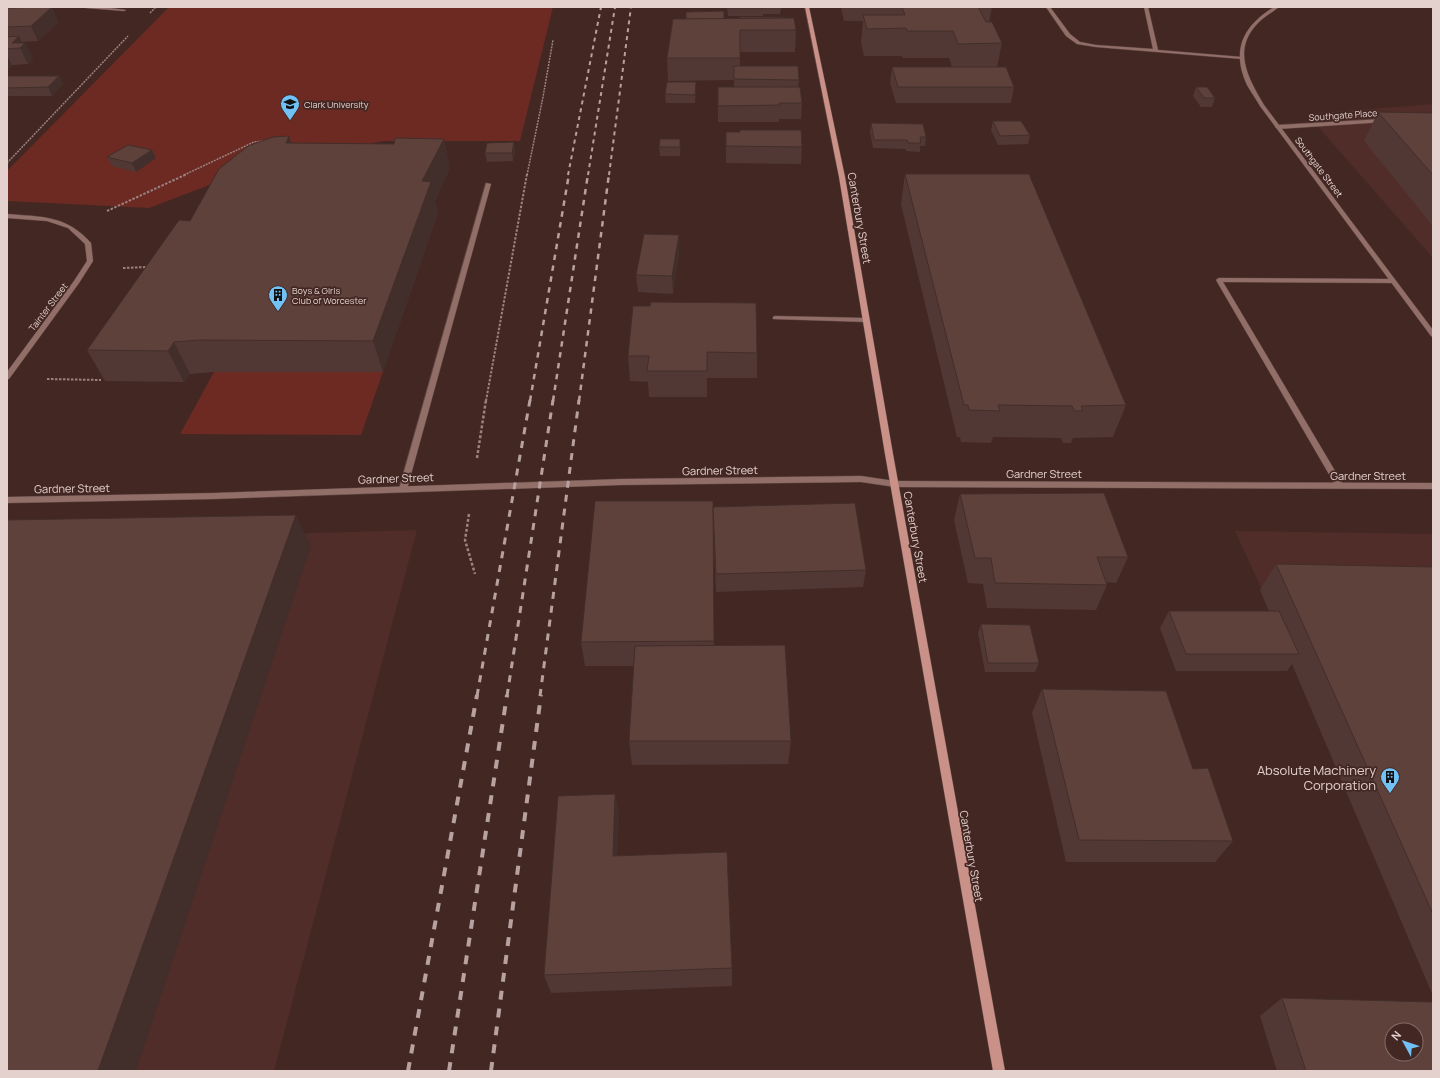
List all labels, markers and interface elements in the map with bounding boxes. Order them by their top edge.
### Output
school or university icon: Clark University [279,93,301,121]
place label: Clark University [304,98,369,111]
street label: Southgate Place [1308,106,1378,124]
street label: Southgate Street [1292,134,1346,200]
street label: Canterbury Street [845,171,875,265]
street label: Tainter Street [26,280,71,334]
building icon: Boys & Girls Club of Worcester [267,284,289,312]
place label: Boys & Girls Club of Worcester [292,284,367,307]
street label: Gardner Street [682,462,758,478]
street label: Gardner Street [1006,466,1082,481]
street label: Gardner Street [1330,468,1406,483]
street label: Gardner Street [358,469,434,487]
street label: Gardner Street [34,480,110,496]
street label: Canterbury Street [901,490,931,584]
place label: Absolute Machinery Corporation [1257,761,1376,794]
building icon: Absolute Machinery Corporation [1379,766,1401,794]
street label: Canterbury Street [957,809,987,903]
north arrow [1384,1022,1424,1062]
text: N [1388,1027,1404,1043]

